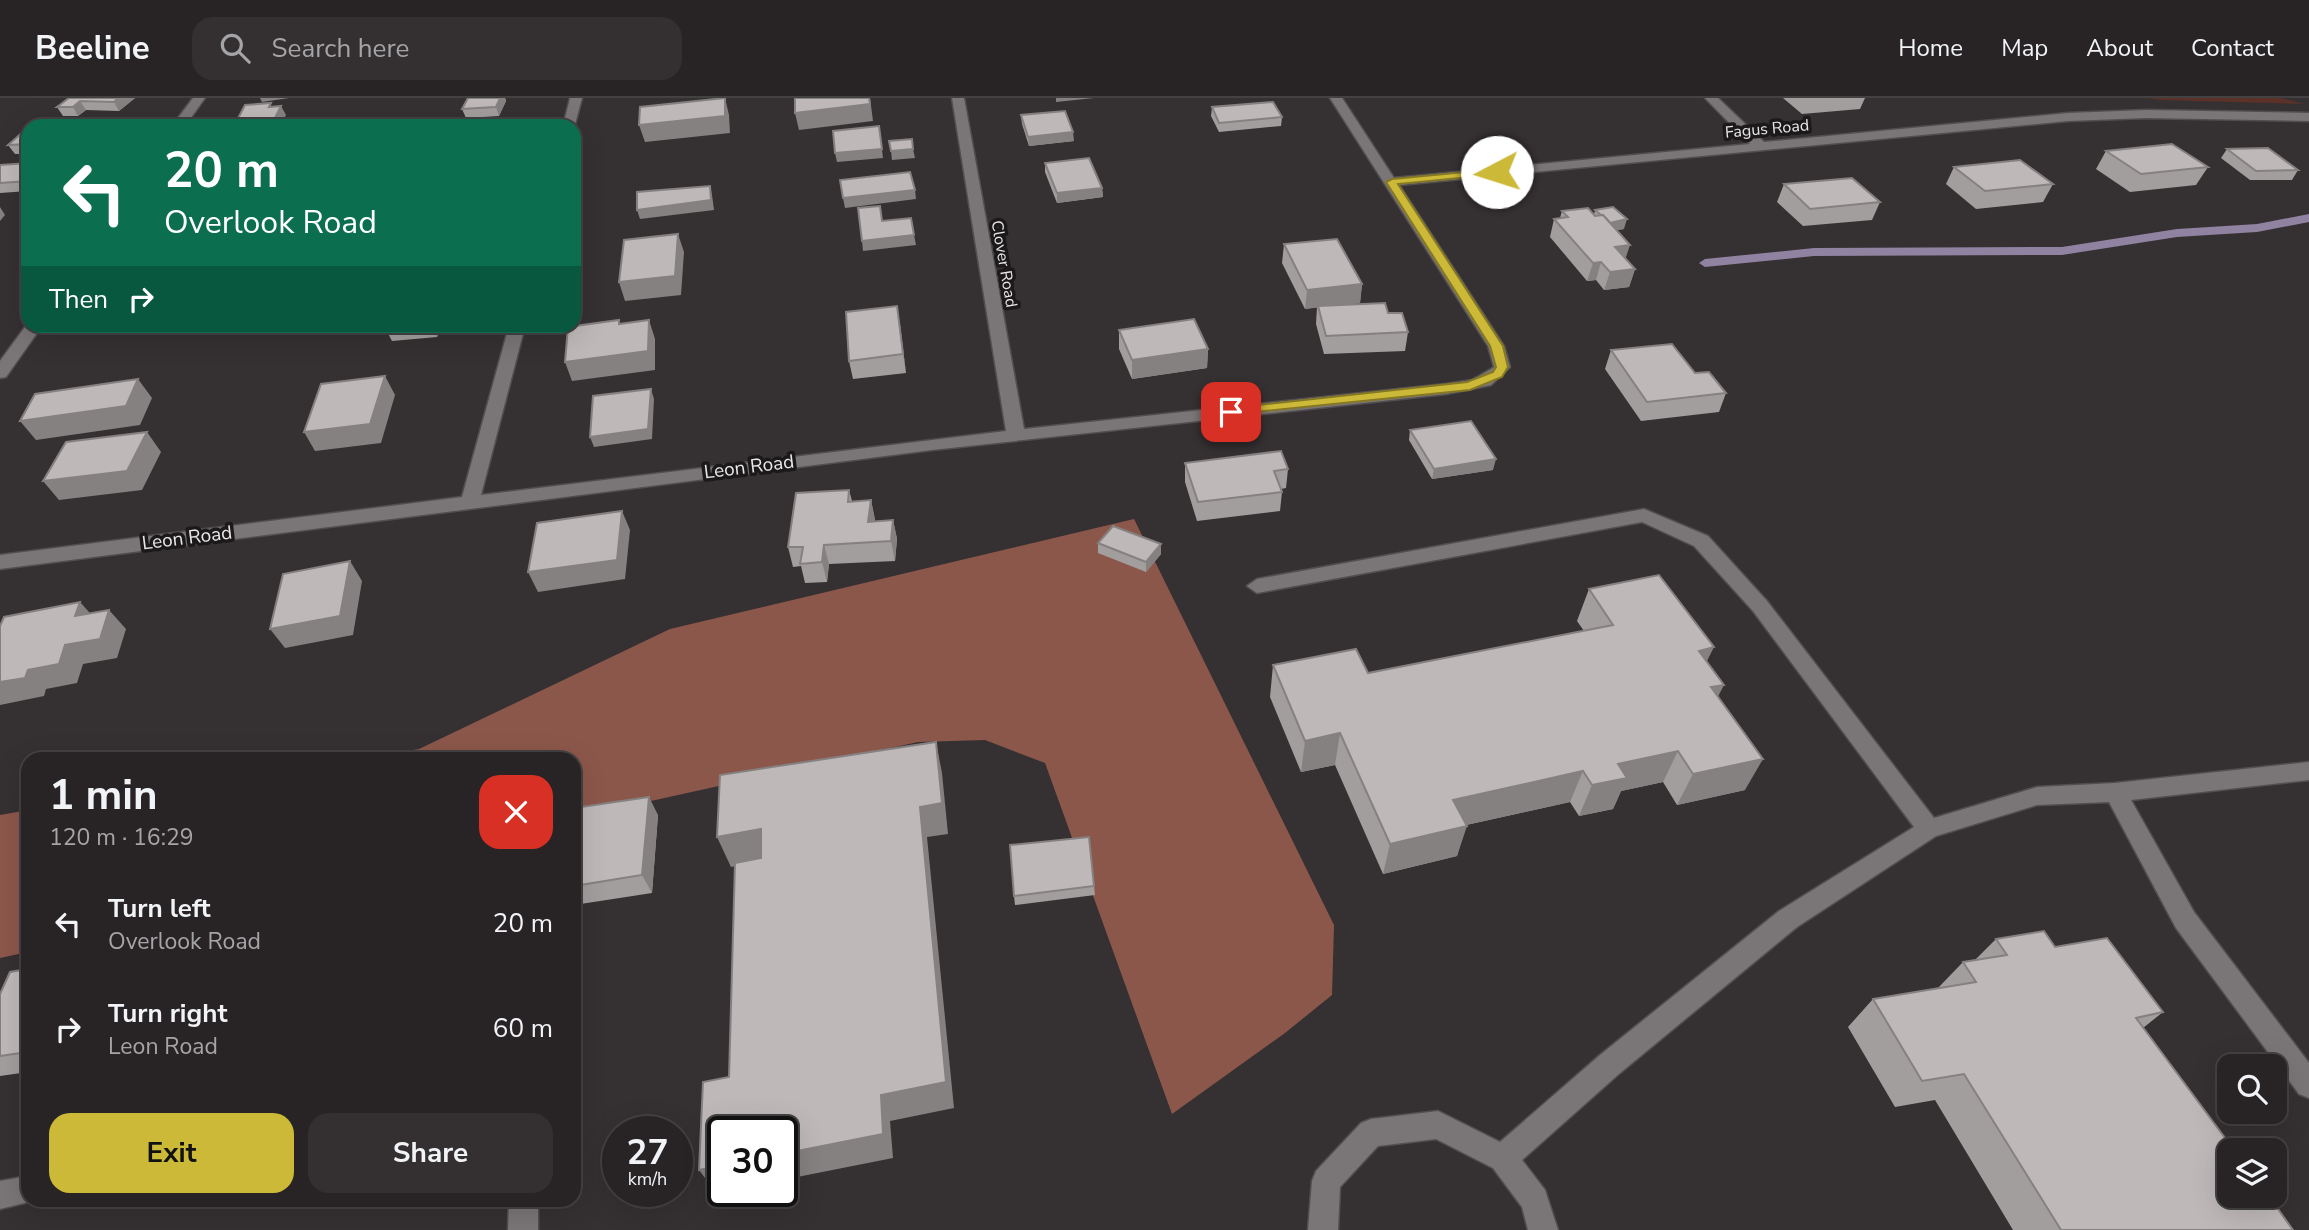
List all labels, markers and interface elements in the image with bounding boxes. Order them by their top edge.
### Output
search box [192,17,682,80]
text: Beeline [35,26,150,71]
icon: search [216,29,254,67]
text: Search here [272,31,409,66]
text: Home [1898,32,1963,64]
text: Map [2001,32,2048,64]
text: About [2086,32,2153,64]
text: Contact [2191,32,2274,64]
street label: Fagus Road [1724,114,1810,144]
position arrow [1460,135,1534,209]
text: 20 m [164,137,279,204]
icon: left [49,147,140,238]
text: Overlook Road [164,201,377,244]
street label: Clover Road [986,219,1022,309]
icon: right [122,280,160,318]
text: Then [49,282,108,317]
pin [1201,382,1261,442]
icon: arrive [1212,393,1250,431]
street label: Leon Road [702,449,796,485]
street label: Leon Road [140,520,234,556]
text: 1 min [49,767,158,824]
button: close [479,775,553,849]
text: 120 m · 16:29 [49,822,194,853]
text: Turn left [108,891,211,926]
icon: left [49,905,87,943]
text: 20 m [493,906,553,941]
text: Overlook Road [108,926,261,957]
text: Turn right [108,996,227,1031]
icon: right [49,1010,87,1048]
text: 60 m [493,1011,553,1046]
text: Leon Road [108,1031,218,1062]
map controls [2217,1054,2287,1208]
button: search [2217,1054,2287,1124]
button: Exit [49,1113,294,1193]
button: Share [308,1113,553,1193]
speed limit sign: 30 [707,1116,798,1207]
text: 27 [626,1129,669,1176]
button: layers [2217,1138,2287,1208]
text: km/h [628,1167,667,1191]

